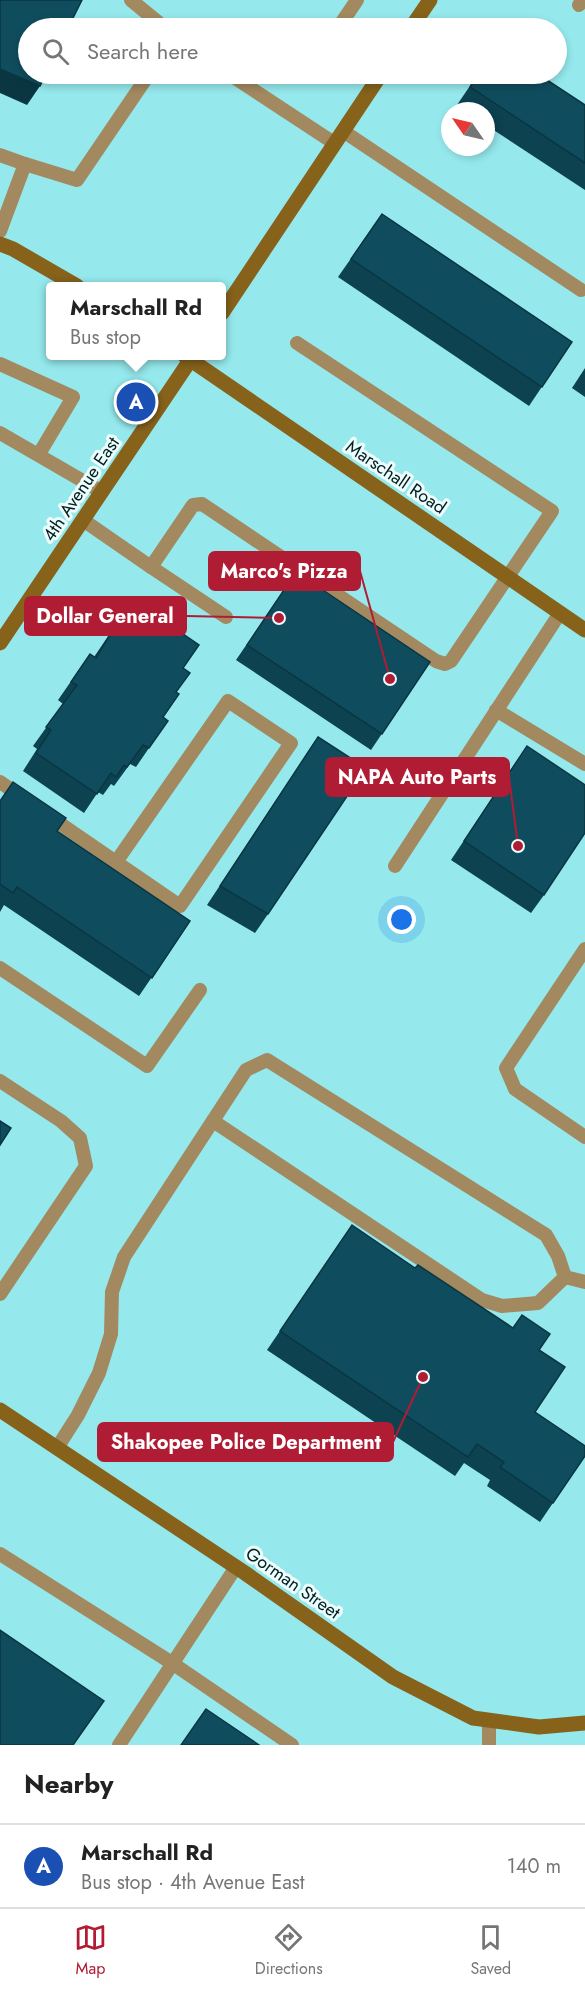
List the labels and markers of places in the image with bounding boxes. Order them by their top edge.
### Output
pin: A [116,380,156,424]
callout: Marco's Pizza [209,552,360,590]
callout: Dollar General [25,597,186,635]
callout: NAPA Auto Parts [326,758,509,796]
callout: Shakopee Police Department [98,1423,393,1461]

